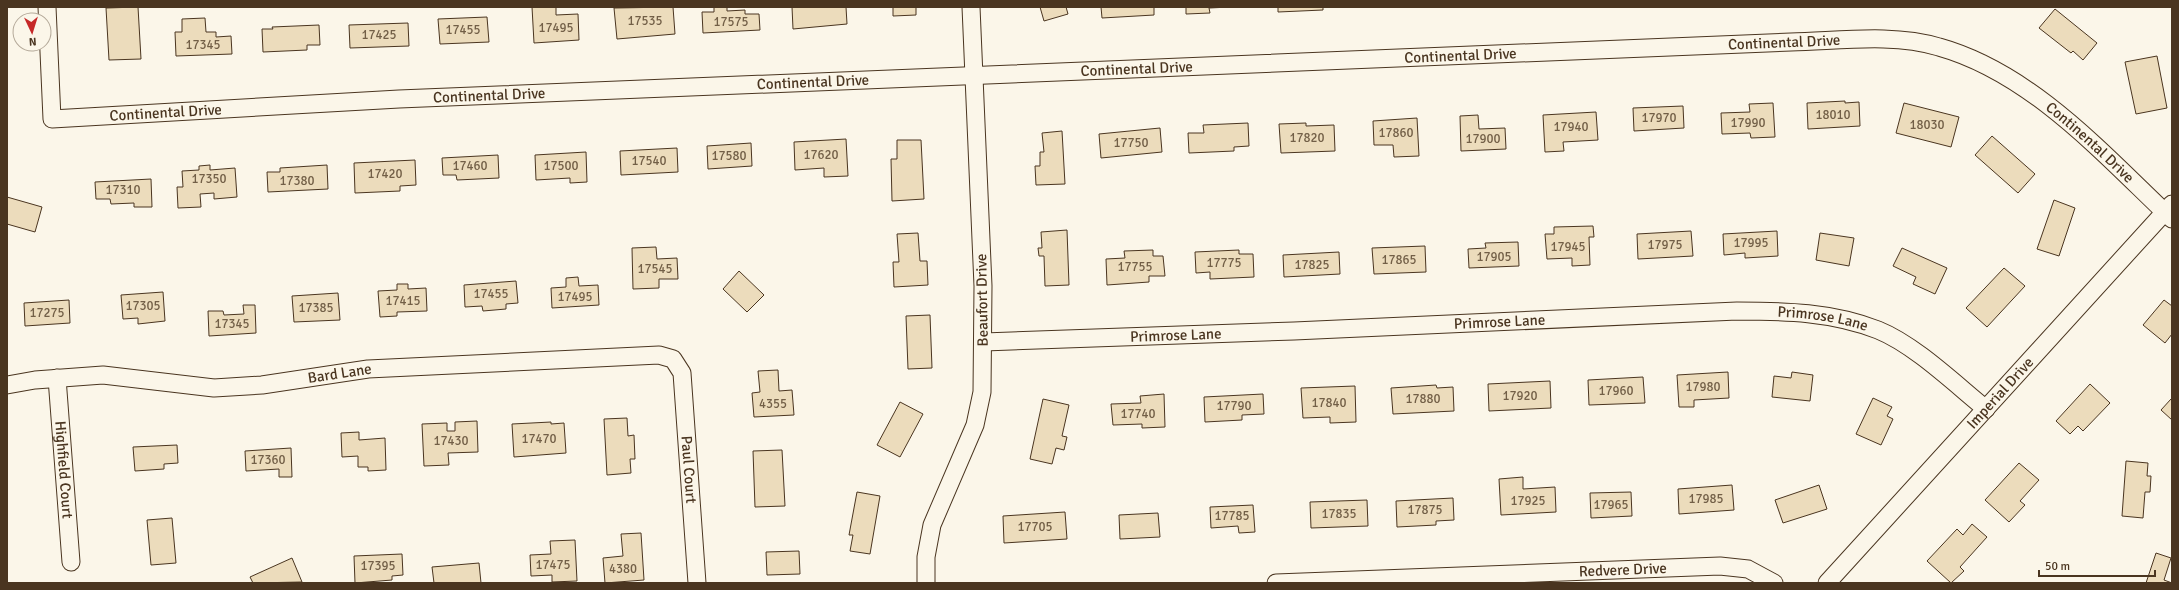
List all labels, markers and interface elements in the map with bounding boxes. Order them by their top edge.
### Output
north arrow [12,12,52,52]
house number: 17535 [627,13,663,29]
house number: 17575 [713,14,749,30]
house number: 17495 [538,20,574,36]
house number: 17455 [445,22,481,38]
house number: 17425 [361,27,397,43]
street label: Continental Drive [1728,31,1841,54]
text: N [28,35,37,48]
house number: 17345 [185,37,221,53]
street label: Continental Drive [1404,44,1517,67]
street label: Continental Drive [1080,57,1193,80]
street label: Continental Drive [756,71,870,93]
street label: Continental Drive [433,84,546,107]
street label: Continental Drive [2042,98,2138,187]
street label: Continental Drive [109,100,222,125]
house number: 18010 [1815,107,1851,123]
house number: 17970 [1641,110,1677,126]
house number: 17990 [1730,115,1766,131]
house number: 18030 [1909,117,1945,133]
house number: 17940 [1553,119,1589,135]
house number: 17860 [1378,125,1414,141]
house number: 17820 [1289,130,1325,146]
house number: 17900 [1465,131,1501,147]
house number: 17750 [1113,135,1149,151]
house number: 17620 [803,147,839,163]
house number: 17580 [711,148,747,164]
house number: 17540 [631,153,667,169]
house number: 17460 [452,158,488,174]
house number: 17500 [543,158,579,174]
house number: 17420 [367,166,403,182]
house number: 17350 [191,171,227,187]
house number: 17380 [279,173,315,189]
house number: 17310 [105,182,141,198]
house number: 17995 [1733,235,1769,251]
house number: 17975 [1647,237,1683,253]
house number: 17945 [1550,239,1586,255]
house number: 17905 [1476,249,1512,265]
house number: 17865 [1381,252,1417,268]
street label: Beaufort Drive [972,253,992,347]
house number: 17775 [1206,255,1242,271]
house number: 17825 [1294,257,1330,273]
house number: 17755 [1117,259,1153,275]
house number: 17545 [637,261,673,277]
house number: 17455 [473,286,509,302]
house number: 17495 [557,289,593,305]
house number: 17415 [385,293,421,309]
house number: 17305 [125,298,161,314]
house number: 17385 [298,300,334,316]
street label: Primrose Lane [1777,303,1870,335]
house number: 17275 [29,305,65,321]
street label: Primrose Lane [1453,311,1546,333]
house number: 17345 [214,316,250,332]
street label: Primrose Lane [1130,325,1222,346]
street label: Imperial Drive [1963,353,2037,433]
street label: Bard Lane [306,360,373,387]
house number: 17980 [1685,379,1721,395]
house number: 17960 [1598,383,1634,399]
house number: 17920 [1502,388,1538,404]
house number: 17880 [1405,391,1441,407]
house number: 17840 [1311,395,1347,411]
house number: 4355 [759,396,787,412]
house number: 17790 [1216,398,1252,414]
house number: 17740 [1120,406,1156,422]
street label: Highfield Court [51,420,77,519]
house number: 17470 [521,431,557,447]
house number: 17430 [433,433,469,449]
street label: Paul Court [678,435,700,504]
house number: 17360 [250,452,286,468]
house number: 17985 [1688,491,1724,507]
house number: 17925 [1510,493,1546,509]
house number: 17965 [1593,497,1629,513]
house number: 17875 [1407,502,1443,518]
house number: 17835 [1321,506,1357,522]
house number: 17785 [1214,508,1250,524]
house number: 17705 [1017,519,1053,535]
scale bar [2039,552,2155,578]
house number: 17475 [535,557,571,573]
house number: 17395 [360,558,396,574]
street label: Redvere Drive [1578,559,1667,580]
text: 50 m [2045,559,2070,574]
house number: 4380 [609,561,637,577]

